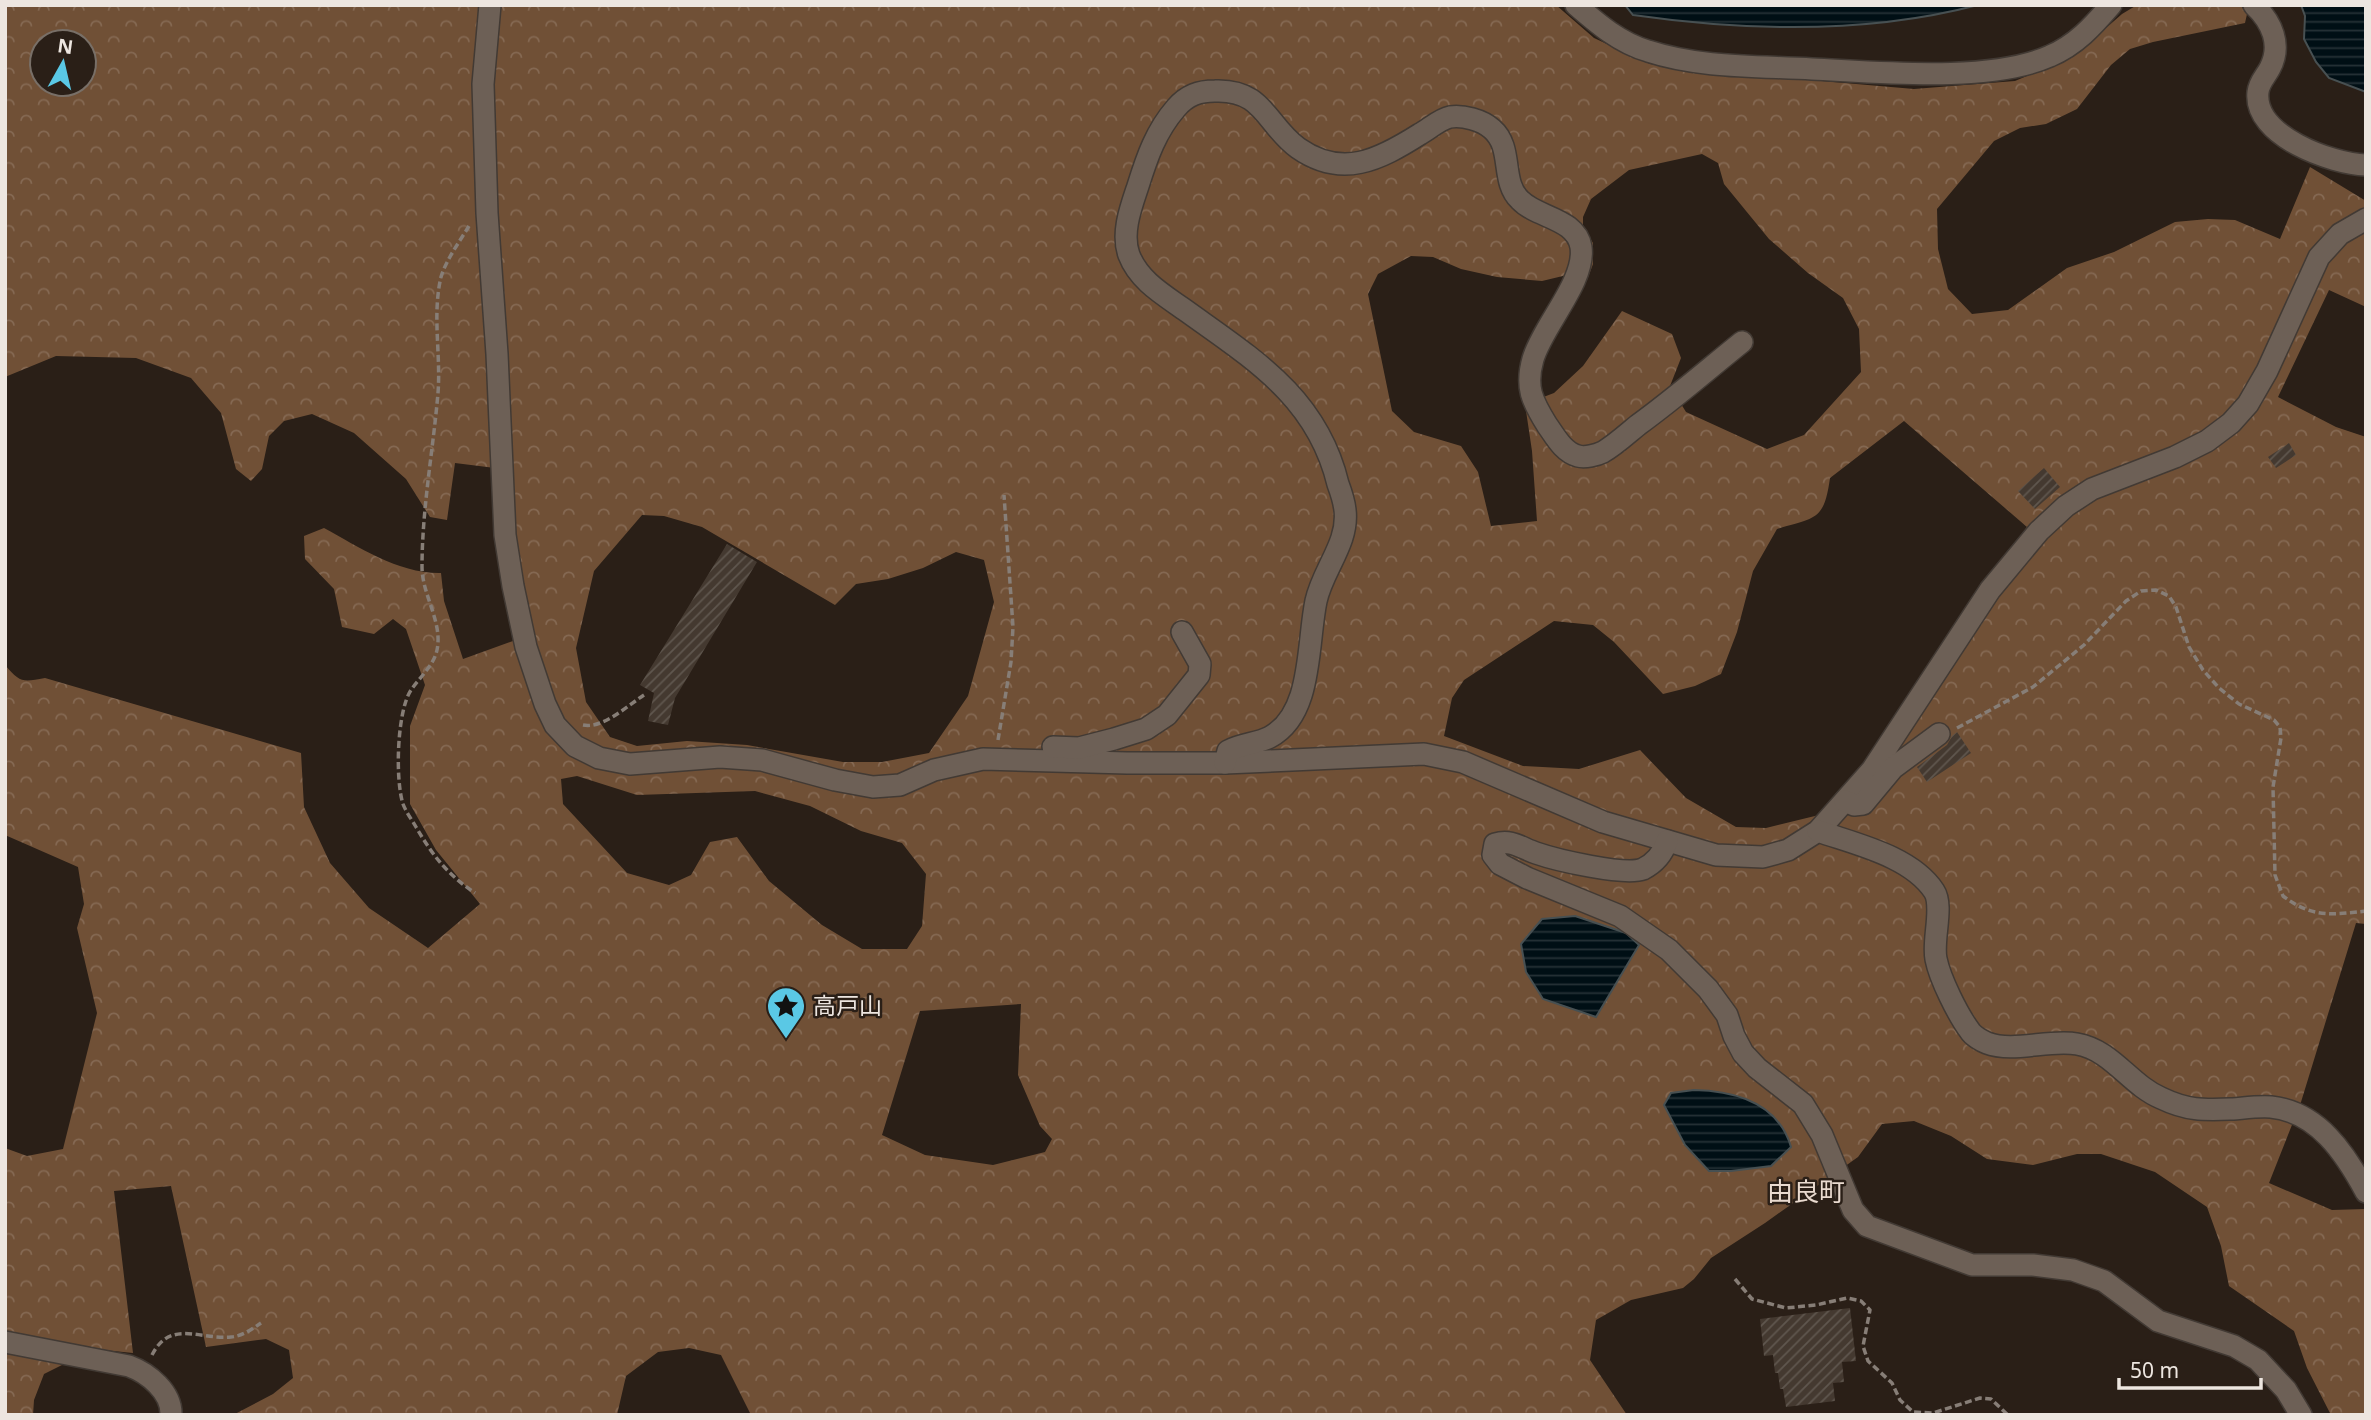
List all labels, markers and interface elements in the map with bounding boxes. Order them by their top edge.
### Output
north arrow [28,28,98,98]
text: N [56,32,75,60]
place icon: 高戸山 [765,985,807,1040]
place label: 高戸山 [813,989,882,1021]
district label: 由良町 [1767,1173,1845,1209]
scale bar [2119,1346,2261,1390]
text: 50 m [2130,1356,2179,1384]

